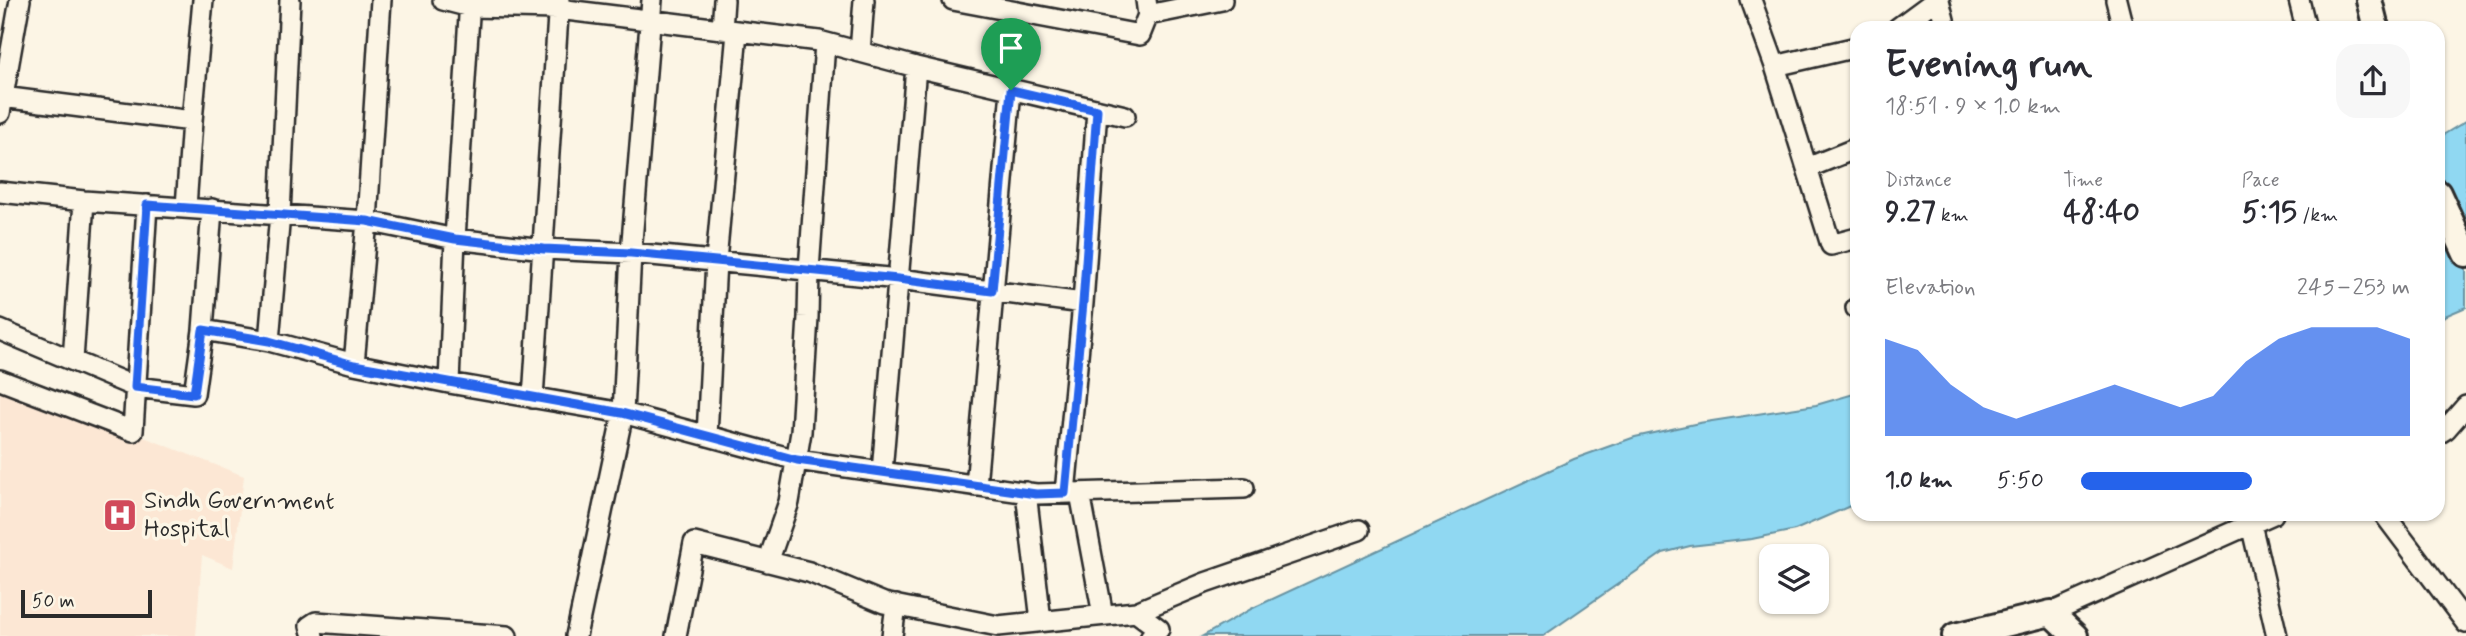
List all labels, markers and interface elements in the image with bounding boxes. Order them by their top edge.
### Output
pin [981,18,1041,90]
icon: arrive [992,29,1030,67]
text: Evening run [1885,41,2092,90]
button: share [2336,44,2410,118]
text: 18:51 · 9 × 1.0 km [1885,92,2061,122]
text: Distance [1885,168,1952,193]
text: Time [2063,168,2103,193]
text: Pace [2242,168,2279,193]
text: 9.27 [1885,193,1936,232]
text: 48:40 [2063,193,2140,232]
text: 5:15 [2242,193,2297,232]
text: km [1936,203,1969,228]
text: /km [2297,203,2338,228]
text: Elevation [1885,273,1976,303]
text: 245–253 m [2297,273,2410,303]
text: 1.0 km [1885,466,1953,496]
text: 5:50 [1997,466,2044,496]
place label: Sindh Government Hospital [144,486,334,545]
hospital icon: Sindh Government Hospital [101,496,139,534]
map controls [1759,544,1829,614]
button: layers [1759,544,1829,614]
scale bar [21,587,152,619]
text: 50 m [32,589,75,614]

